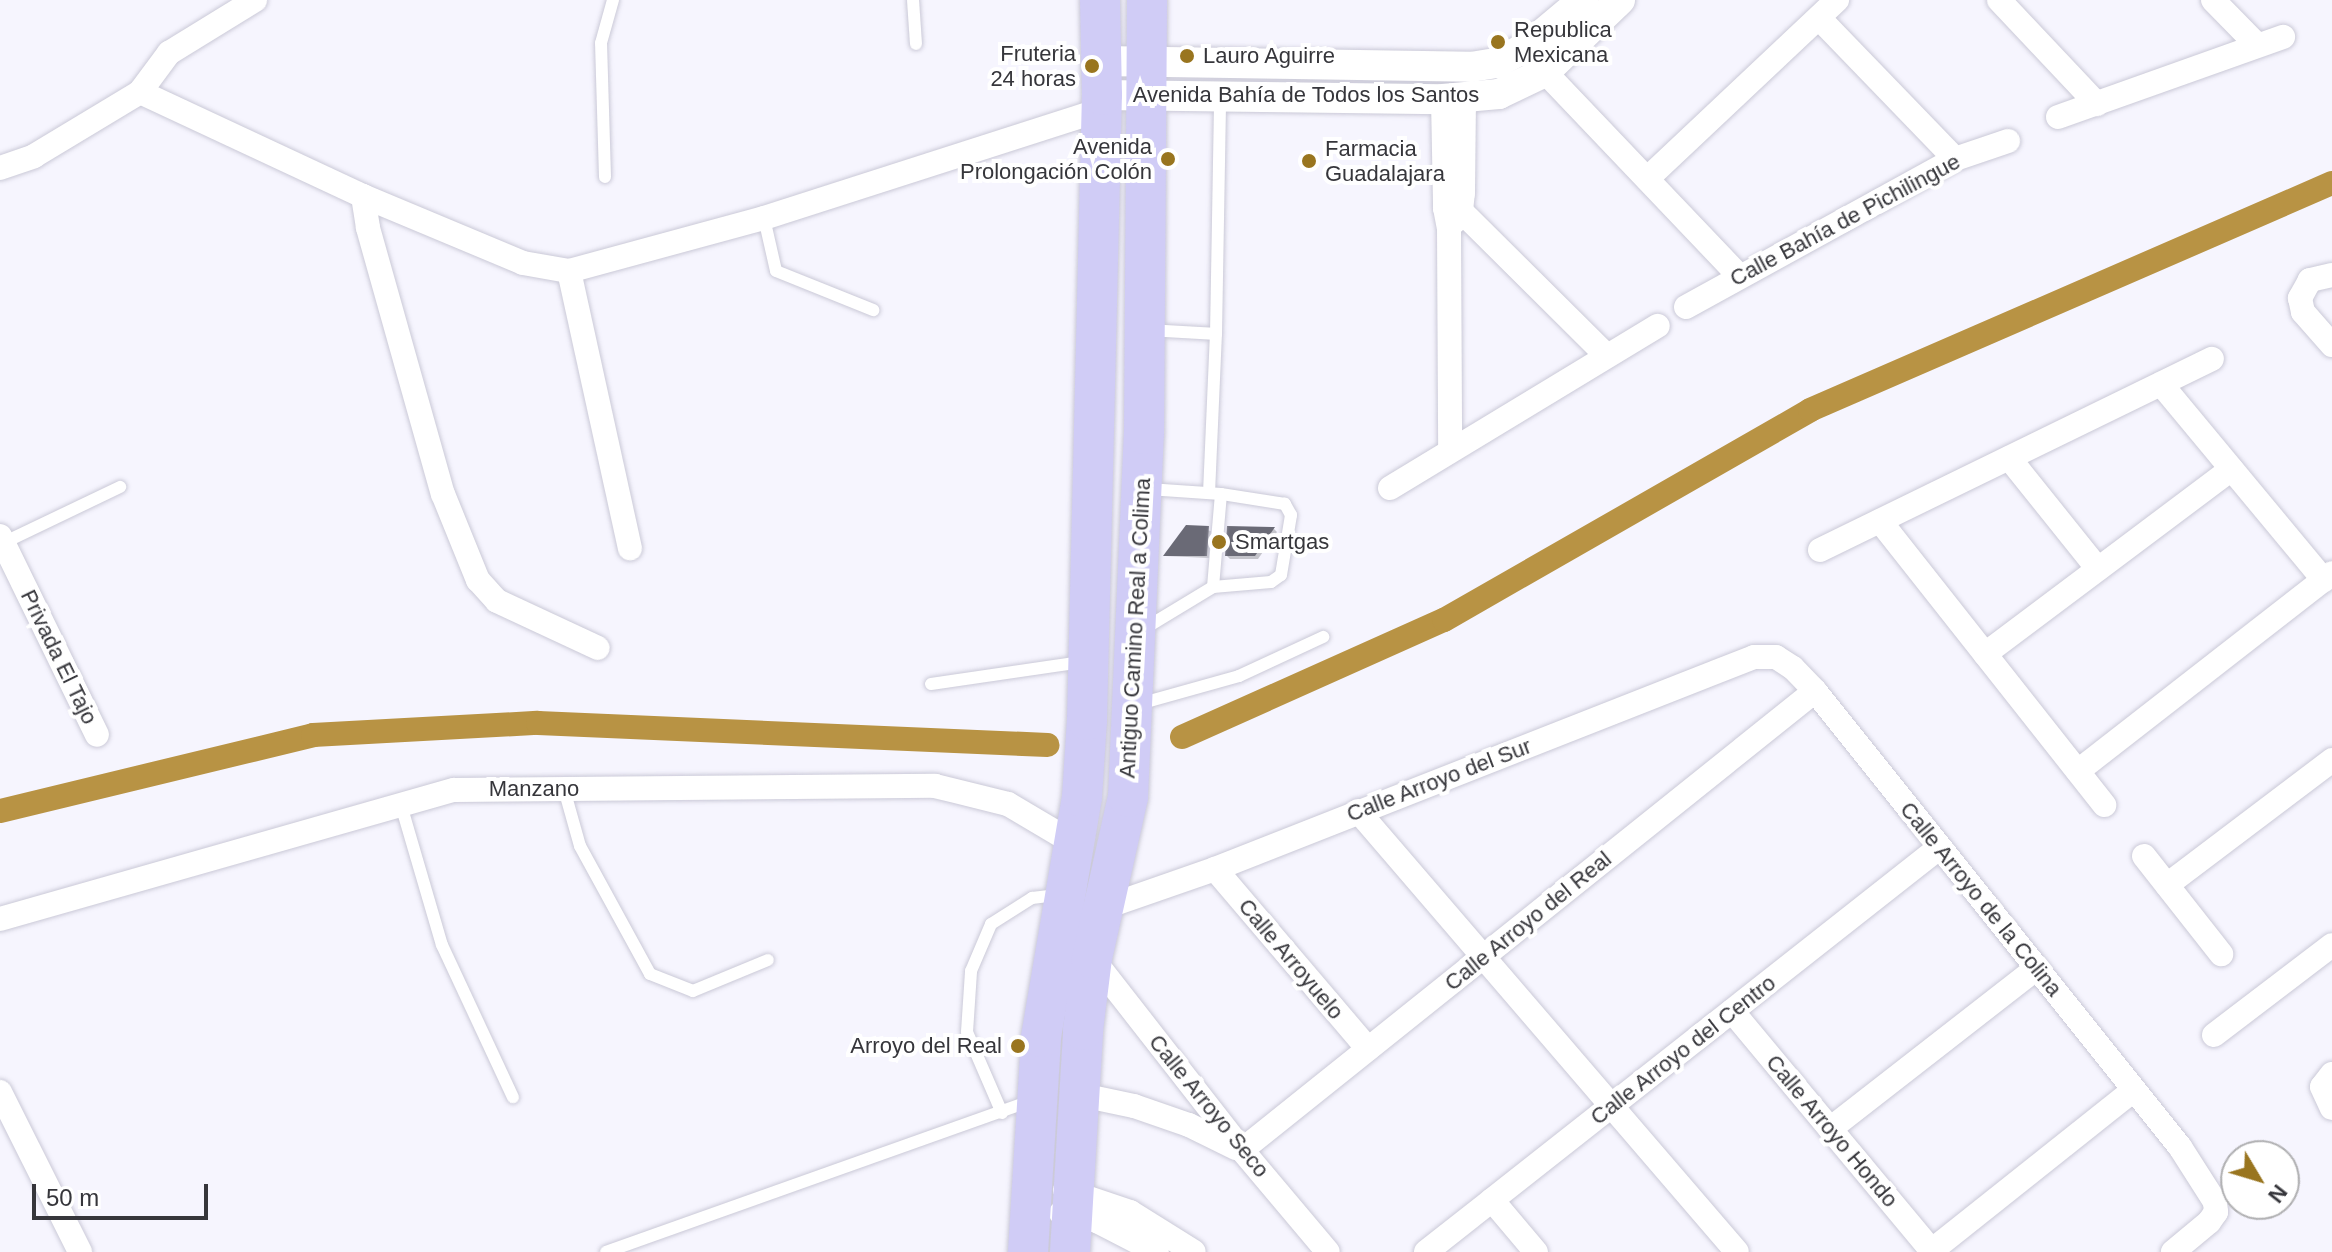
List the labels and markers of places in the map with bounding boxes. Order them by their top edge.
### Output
place label: Republica Mexicana [1514,16,1612,68]
marker: Republica Mexicana [1489,33,1507,51]
place label: Fruteria 24 horas [990,40,1076,92]
place label: Lauro Aguirre [1203,43,1336,69]
marker: Lauro Aguirre [1178,47,1196,65]
marker: Fruteria 24 horas [1083,57,1101,75]
place label: Avenida Prolongación Colón [960,133,1152,184]
place label: Farmacia Guadalajara [1325,135,1445,186]
marker: Avenida Prolongación Colón [1159,150,1177,168]
marker: Farmacia Guadalajara [1300,152,1318,170]
place label: Smartgas [1235,529,1329,555]
marker: Smartgas [1210,533,1228,551]
place label: Arroyo del Real [850,1033,1002,1059]
marker: Arroyo del Real [1009,1037,1027,1055]

